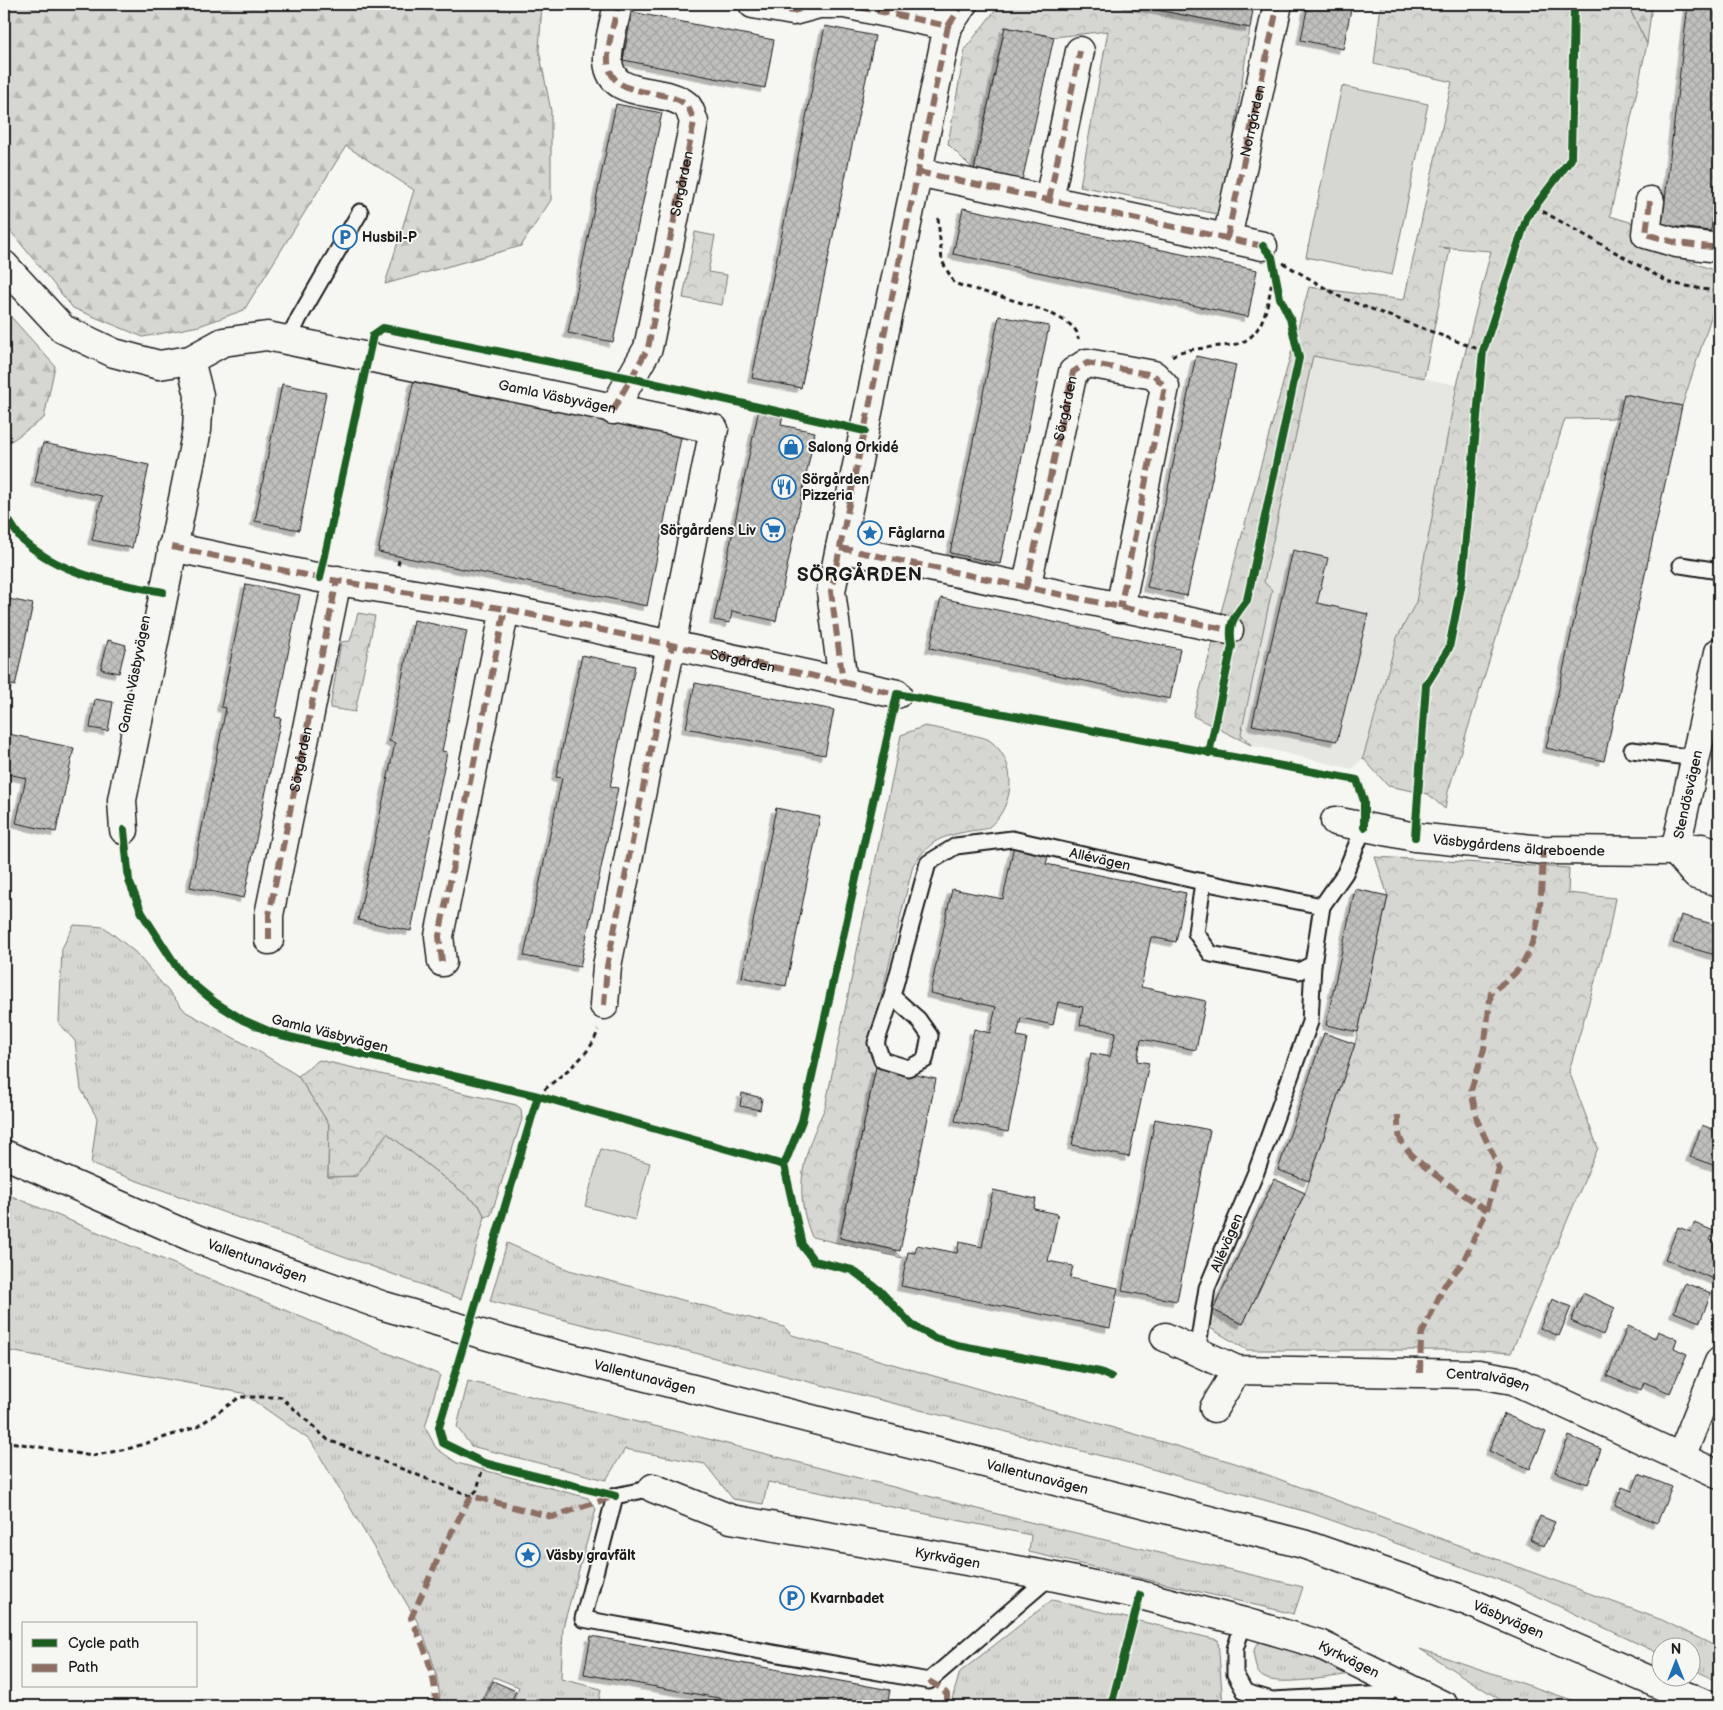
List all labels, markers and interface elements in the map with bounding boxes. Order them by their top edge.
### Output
street label: Norrgården [1237,83,1269,159]
street label: Sörgården [667,149,697,218]
parking icon: Husbil-P [332,224,358,250]
place label: Husbil-P [362,229,417,246]
street label: Sörgården [1050,374,1081,442]
street label: Gamla Väsbyvägen [497,376,618,417]
shop icon: Salong Orkidé [778,434,804,460]
place label: Salong Orkidé [808,439,899,456]
place label: Sörgården Pizzeria [802,471,869,504]
restaurant icon: Sörgården Pizzeria [771,474,797,500]
supermarket icon: Sörgårdens Liv [760,517,786,543]
place icon: Fåglarna [857,520,883,546]
place label: Sörgårdens Liv [660,522,756,539]
place label: Fåglarna [888,525,945,542]
district label: SÖRGÅRDEN [797,561,923,587]
street label: Gamla Väsbyvägen [115,614,154,734]
street label: Sörgården [708,646,777,676]
street label: Sörgården [286,725,316,793]
street label: Stendösvägen [1670,748,1706,840]
street label: Väsbygårdens äldreboende [1432,831,1605,859]
street label: Allévägen [1068,844,1132,874]
street label: Gamla Väsbyvägen [270,1011,390,1056]
street label: Allévägen [1207,1211,1247,1275]
street label: Vallentunavägen [205,1236,309,1287]
street label: Vallentunavägen [592,1356,698,1398]
street label: Centralvägen [1446,1365,1533,1396]
street label: Vallentunavägen [985,1456,1090,1498]
place icon: Väsby gravfält [515,1542,541,1568]
street label: Kyrkvägen [914,1544,982,1572]
place label: Väsby gravfält [546,1547,636,1564]
parking icon: Kvarnbadet [779,1585,805,1611]
place label: Kvarnbadet [810,1590,884,1607]
street label: Väsbyvägen [1471,1597,1547,1642]
legend [22,1622,198,1688]
text: Cycle path [68,1634,139,1653]
street label: Kyrkvägen [1315,1637,1382,1682]
north arrow [1650,1638,1700,1688]
text: N [1671,1641,1681,1658]
text: Path [68,1658,98,1677]

